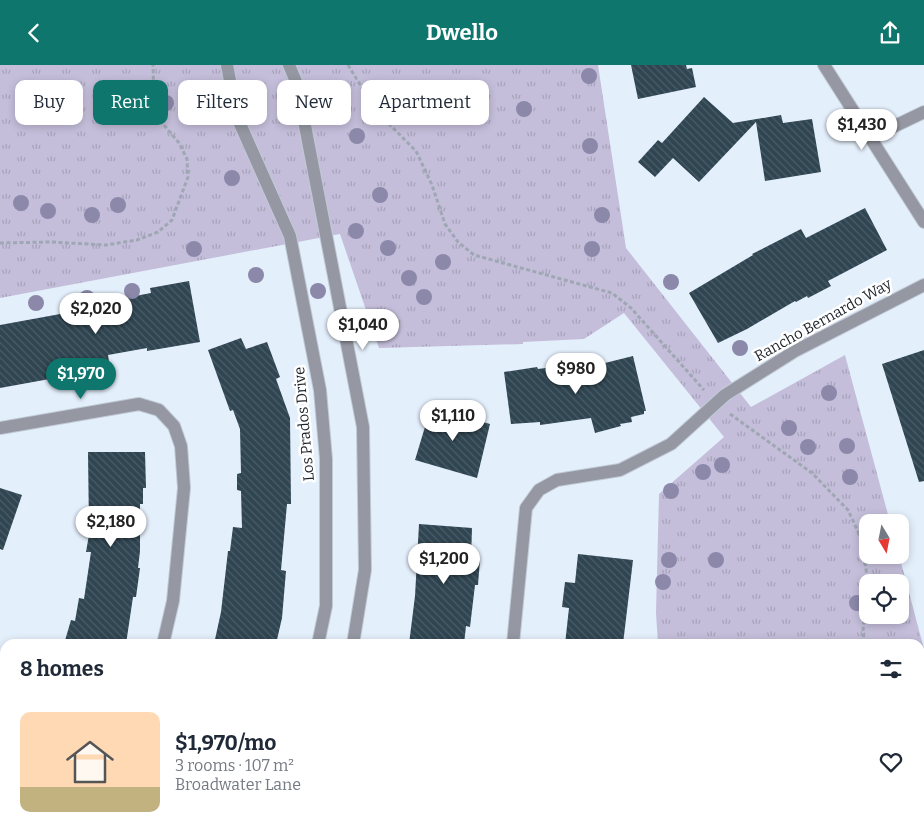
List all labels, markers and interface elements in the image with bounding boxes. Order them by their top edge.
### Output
icon: back [20,19,48,47]
text: Dwello [426,19,498,46]
icon: share [876,19,904,47]
chip: Buy [15,80,83,125]
chip: Rent [93,80,168,125]
chip: Filters [178,80,267,125]
chip: New [277,80,351,125]
chip: Apartment [361,80,489,125]
pin: $1,430 [821,109,903,151]
text: $1,430 [837,115,887,134]
street label: Rancho Bernardo Way [751,275,895,365]
pin: $2,020 [55,293,137,335]
text: $2,020 [70,299,122,318]
pin: $1,040 [322,309,404,351]
text: $1,040 [338,315,388,334]
pin: $980 [546,353,606,395]
pin: $1,970 [40,357,122,400]
text: $980 [557,359,595,378]
text: $1,970 [57,364,105,383]
street label: Los Prados Drive [290,366,318,482]
pin: $1,110 [412,399,494,442]
text: $1,110 [431,406,475,425]
pin: $2,180 [70,505,152,548]
text: $2,180 [86,512,136,531]
north arrow [859,514,909,564]
map controls [859,514,909,624]
pin: $1,200 [403,543,485,585]
text: $1,200 [419,549,469,568]
button: locate [859,574,909,624]
icon: filters [877,655,905,683]
text: 8 homes [20,656,104,682]
text: $1,970/mo [175,730,276,756]
icon: home [60,732,120,792]
icon: heart [877,748,905,776]
text: 3 rooms · 107 m² [175,756,294,775]
text: Broadwater Lane [175,775,301,794]

